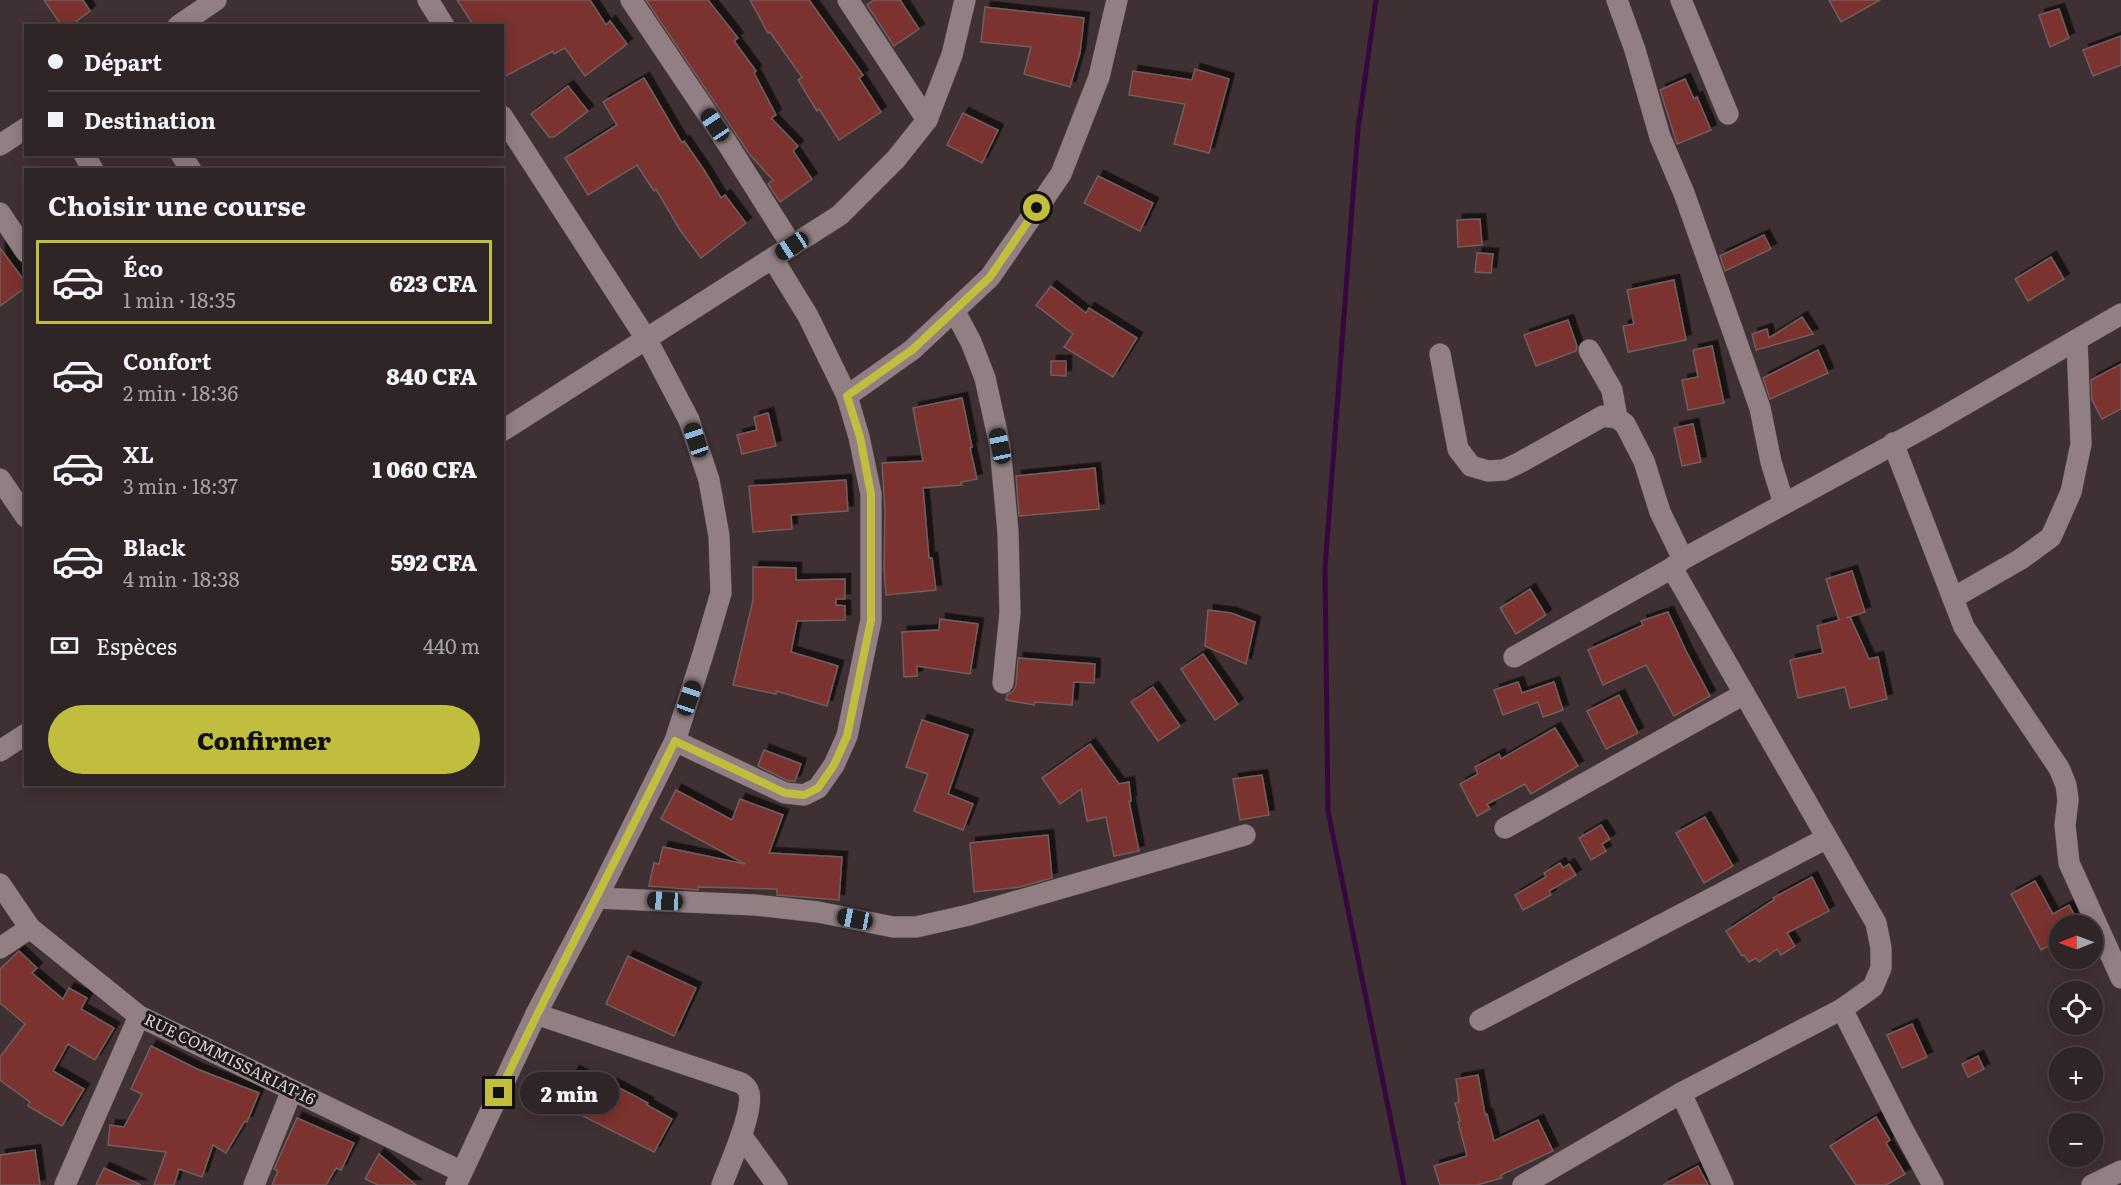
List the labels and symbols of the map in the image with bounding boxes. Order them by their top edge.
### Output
car [697,105,733,145]
route start [1023,194,1050,221]
car [772,229,812,263]
car [682,420,710,460]
car [987,427,1013,465]
car [675,678,703,718]
car [647,891,683,911]
car [836,907,874,931]
north arrow [2049,915,2103,969]
street label: RUE COMMISSARIAT 16 [141,1006,320,1110]
callout: 2 min [520,1072,619,1114]
route end [485,1079,512,1106]

